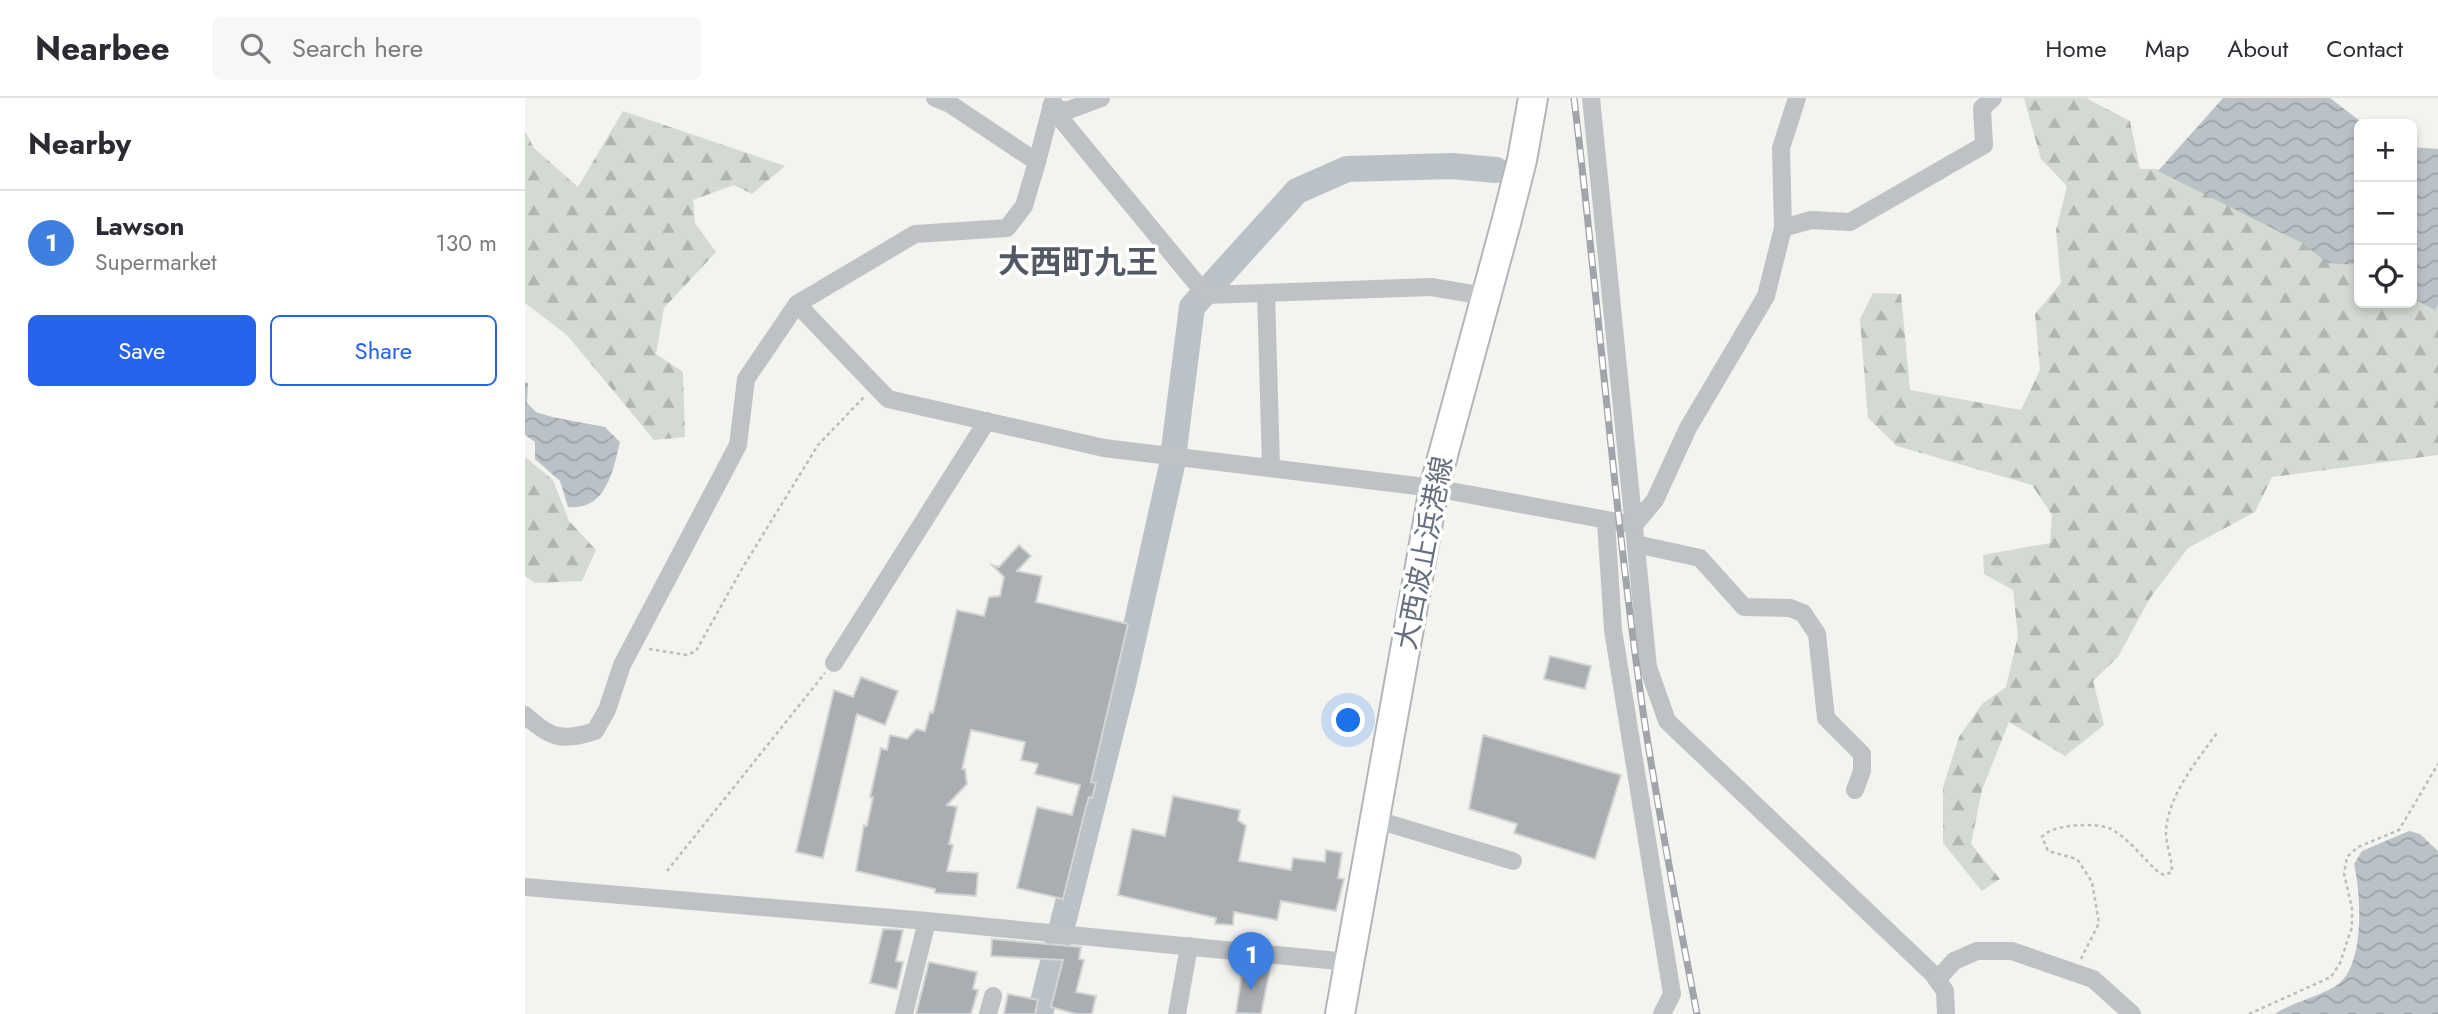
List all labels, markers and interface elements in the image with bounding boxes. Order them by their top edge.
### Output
search box [212,17,702,80]
text: Nearbee [35,25,170,72]
icon: search [236,29,274,67]
text: Search here [292,29,423,67]
text: Home [2045,31,2107,66]
text: Map [2145,31,2189,66]
text: About [2227,31,2288,66]
text: Contact [2326,31,2403,66]
map controls [2354,119,2417,308]
button: + [2354,119,2417,182]
text: Nearby [28,122,131,165]
button: − [2354,182,2417,245]
text: Lawson [95,207,185,245]
text: 1 [45,226,57,260]
text: 130 m [435,226,497,260]
district label: 大西町九王 [998,239,1158,285]
text: Supermarket [95,245,217,279]
button: locate [2354,245,2417,308]
button: Save [28,315,256,386]
button: Share [270,315,497,386]
street label: 大西波止浜港線 [1385,453,1463,653]
your location [1331,703,1365,737]
pin: 1 [1228,932,1274,990]

